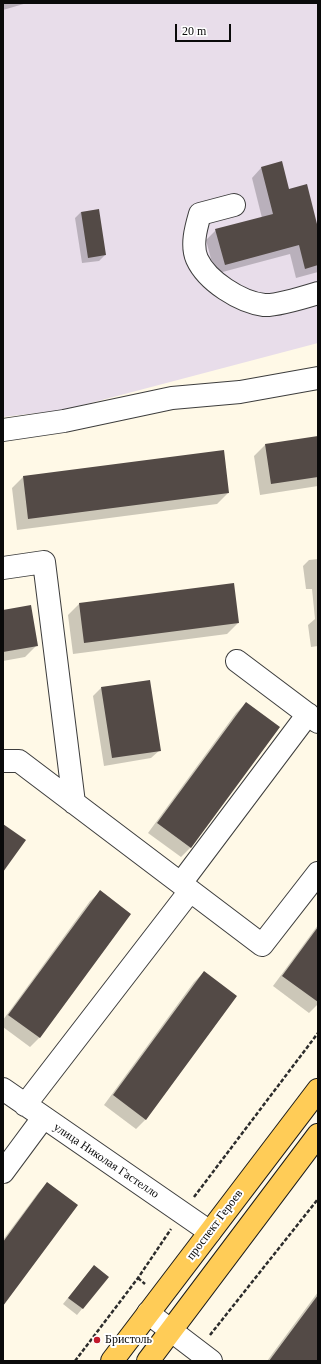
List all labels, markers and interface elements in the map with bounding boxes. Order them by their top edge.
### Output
scale bar [177,16,233,42]
text: 20 m [182,24,206,38]
street label: улица Николая Гастелло [50,1120,162,1202]
street label: проспект Героев [184,1187,246,1263]
place label: Бристоль [105,1333,152,1347]
marker: Бристоль [92,1335,102,1345]

